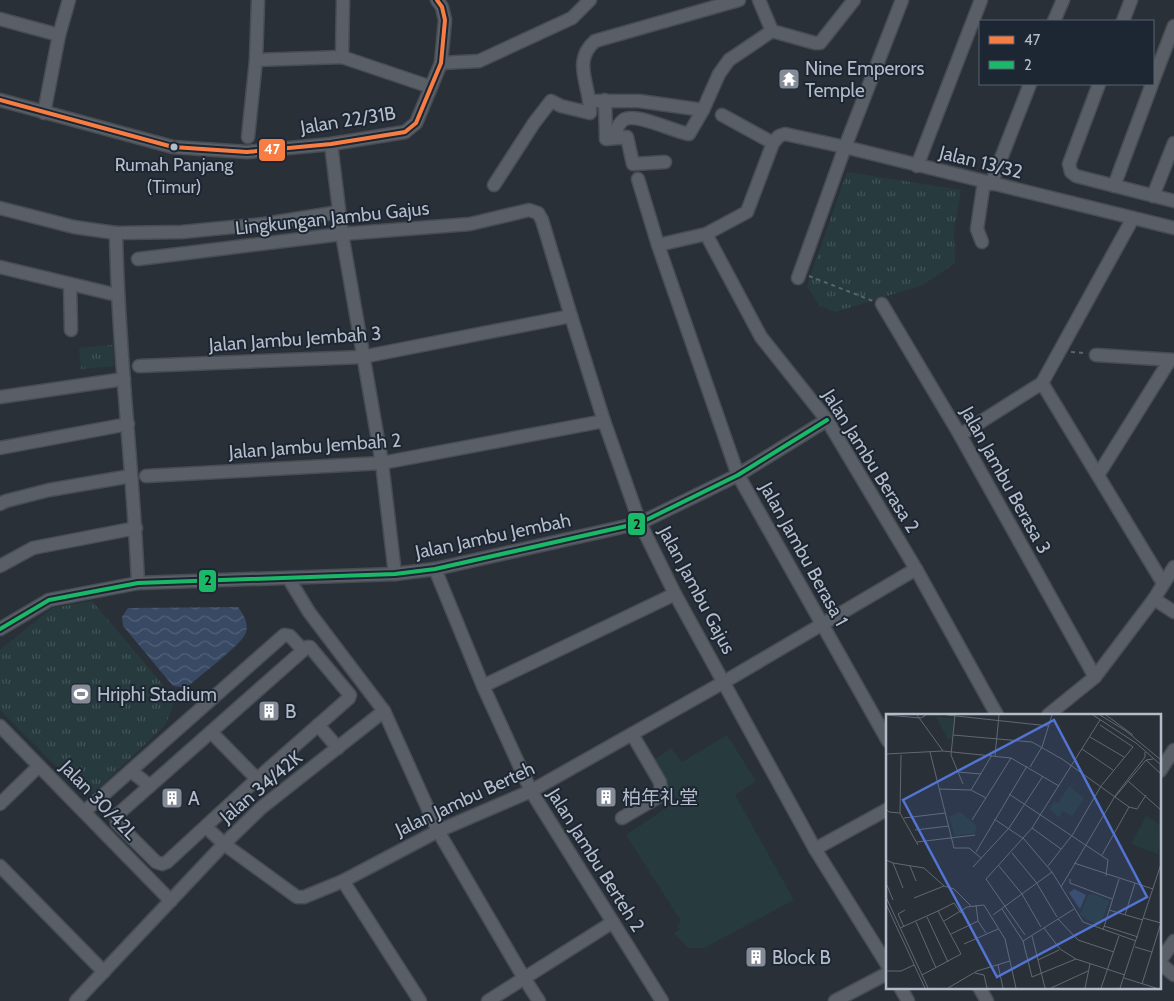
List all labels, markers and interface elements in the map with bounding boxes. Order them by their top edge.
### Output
legend [979,20,1154,85]
text: 47 [1024,31,1041,49]
text: 2 [1024,56,1032,74]
place label: Nine Emperors Temple [805,57,924,102]
temple icon: Nine Emperors Temple [777,67,801,91]
street label: Jalan 22/31B [298,101,397,139]
line badge: 47 [258,138,286,162]
text: 47 [264,140,281,158]
street label: Jalan 13/32 [936,140,1025,183]
marker: Rumah Panjang (Timur) [169,142,179,152]
place label: Rumah Panjang (Timur) [115,154,234,198]
street label: Lingkungan Jambu Gajus [234,196,430,240]
street label: Jalan Jambu Jembah 3 [207,321,382,357]
street label: Jalan Jambu Berasa 2 [817,384,924,537]
street label: Jalan Jambu Berasa 3 [955,401,1056,558]
street label: Jalan Jambu Jembah 2 [227,429,402,464]
street label: Jalan Jambu Berasa 1 [754,477,853,630]
street label: Jalan Jambu Jembah [412,508,573,564]
line badge: 2 [627,512,646,536]
text: 2 [633,515,641,533]
street label: Jalan Jambu Gajus [653,521,740,658]
line badge: 2 [198,569,217,593]
text: 2 [204,571,212,589]
sports icon: Hriphi Stadium [69,682,93,706]
place label: Hriphi Stadium [97,683,217,706]
building icon: B [257,699,281,723]
place label: B [285,700,296,723]
inset map [886,714,1162,988]
street label: Jalan 34/42K [214,746,307,829]
street label: Jalan 30/42L [55,755,143,845]
street label: Jalan Jambu Berteh [391,757,538,842]
street label: Jalan Jambu Berteh 2 [542,783,650,936]
building icon: 柏年礼堂 [594,785,618,809]
building icon: A [160,786,184,810]
place label: 柏年礼堂 [622,786,698,809]
place label: A [188,787,200,810]
building icon: Block B [744,945,768,969]
place label: Block B [772,946,831,969]

